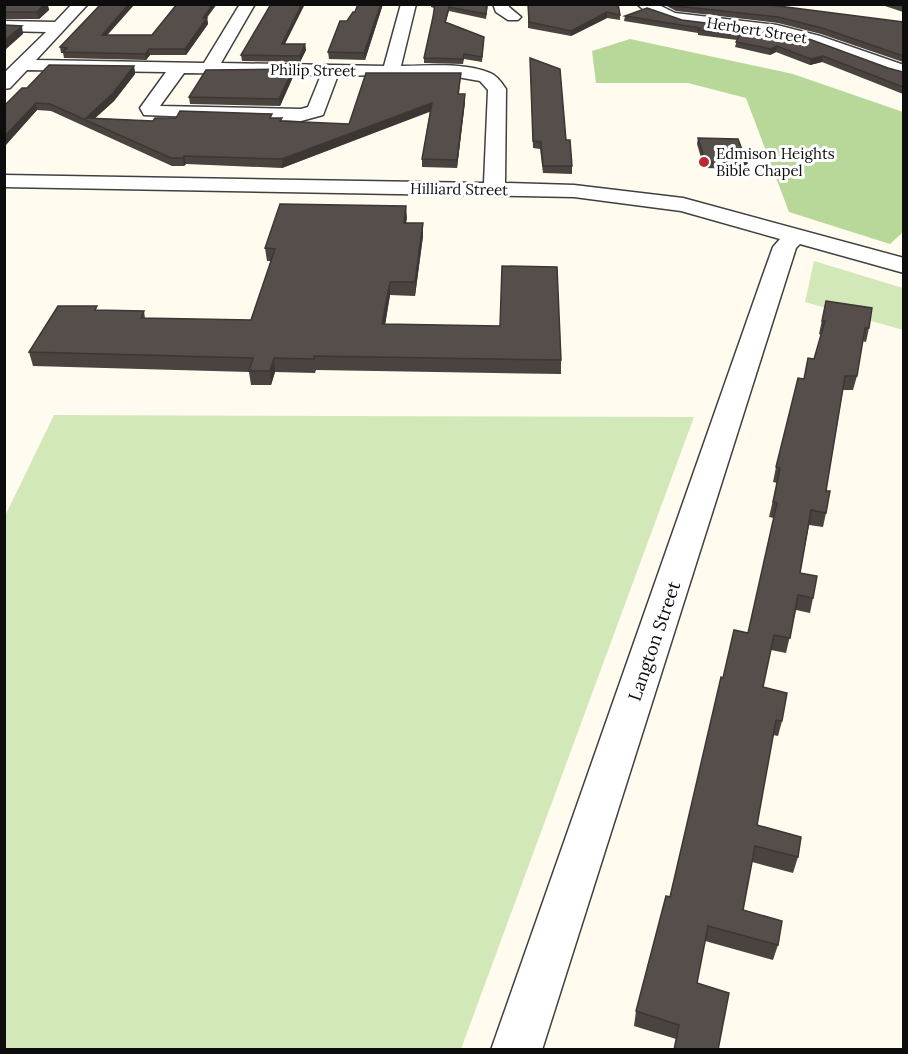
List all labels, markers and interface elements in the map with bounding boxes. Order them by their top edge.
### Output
street label: Herbert Street [705,13,809,47]
street label: Philip Street [270,60,356,80]
place label: Edmison Heights Bible Chapel [716,144,835,180]
marker: Edmison Heights Bible Chapel [697,155,711,169]
street label: Hilliard Street [410,179,508,199]
street label: Langton Street [623,578,685,704]

